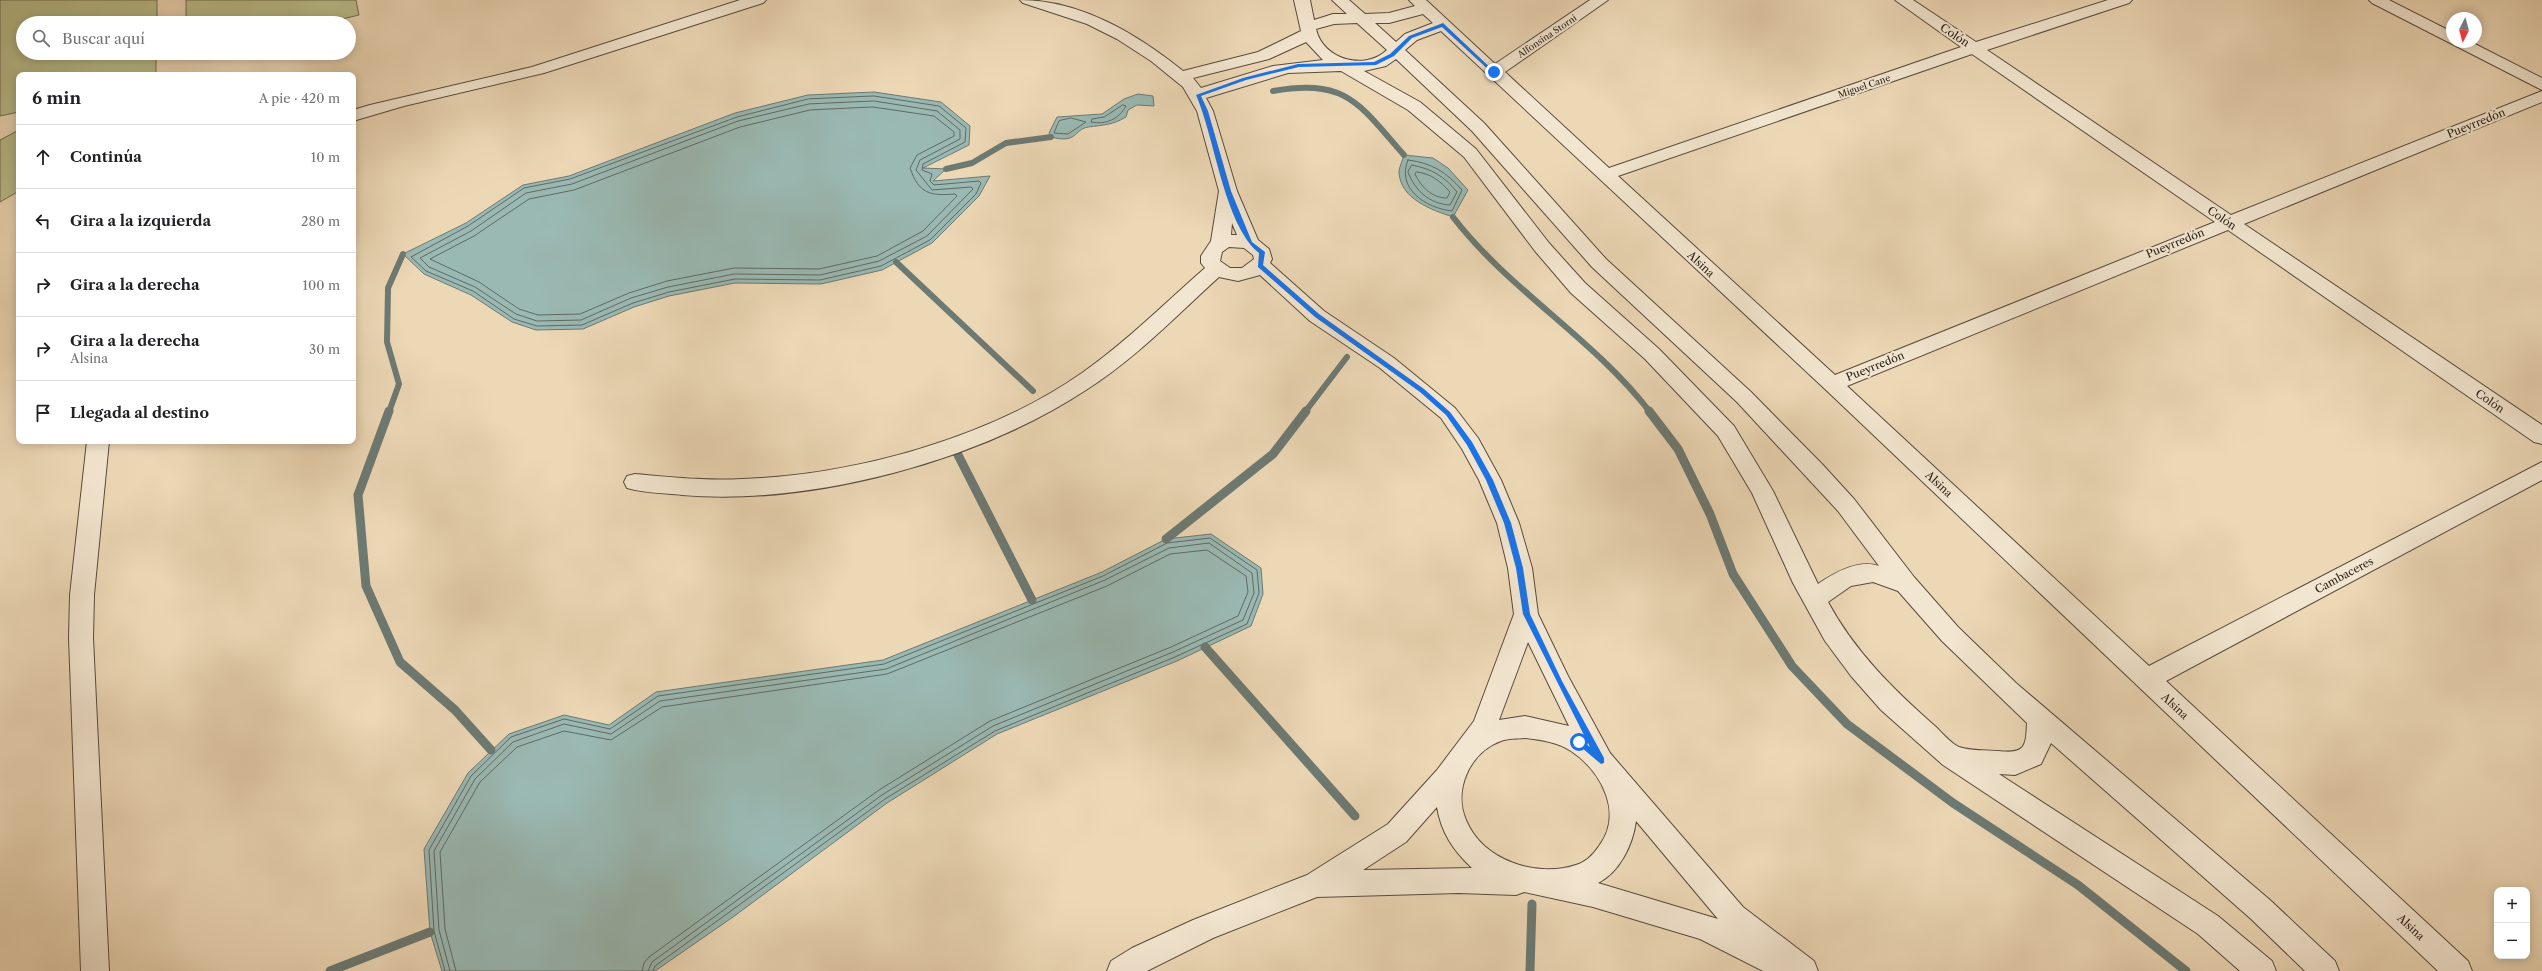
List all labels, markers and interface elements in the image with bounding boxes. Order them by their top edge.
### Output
street label: Alfonsina Storni [1514,12,1579,60]
north arrow [2446,12,2482,48]
search box [16,16,356,60]
street label: Colón [1938,20,1972,50]
icon: search [30,27,52,49]
text: Buscar aquí [62,29,145,48]
route end [1485,63,1503,81]
street label: Miguel Cane [1836,72,1892,100]
text: 6 min [32,88,81,108]
text: A pie · 420 m [259,90,340,106]
street label: Pueyrredón [2445,105,2507,141]
icon: ahead [32,146,54,168]
text: Continúa [70,147,142,166]
text: 10 m [311,149,340,165]
street label: Colón [2205,203,2239,233]
icon: left [32,210,54,232]
text: Gira a la izquierda [70,211,211,230]
text: 280 m [301,213,340,229]
street label: Pueyrredón [2144,225,2206,261]
street label: Alsina [1684,247,1718,280]
icon: right [32,274,54,296]
text: Gira a la derecha [70,275,200,294]
text: 100 m [302,277,340,293]
text: Gira a la derecha [70,331,200,350]
icon: right [32,338,54,360]
text: 30 m [309,341,340,357]
street label: Pueyrredón [1844,348,1906,384]
text: Alsina [70,350,108,366]
street label: Colón [2473,386,2507,416]
icon: arrive [32,402,54,424]
text: Llegada al destino [70,403,209,422]
street label: Alsina [1922,467,1956,500]
street label: Cambaceres [2312,554,2376,596]
street label: Alsina [2158,689,2192,722]
route start [1570,733,1588,751]
map controls [2494,887,2530,959]
button: + [2494,887,2530,923]
street label: Alsina [2394,910,2428,943]
button: − [2494,923,2530,959]

